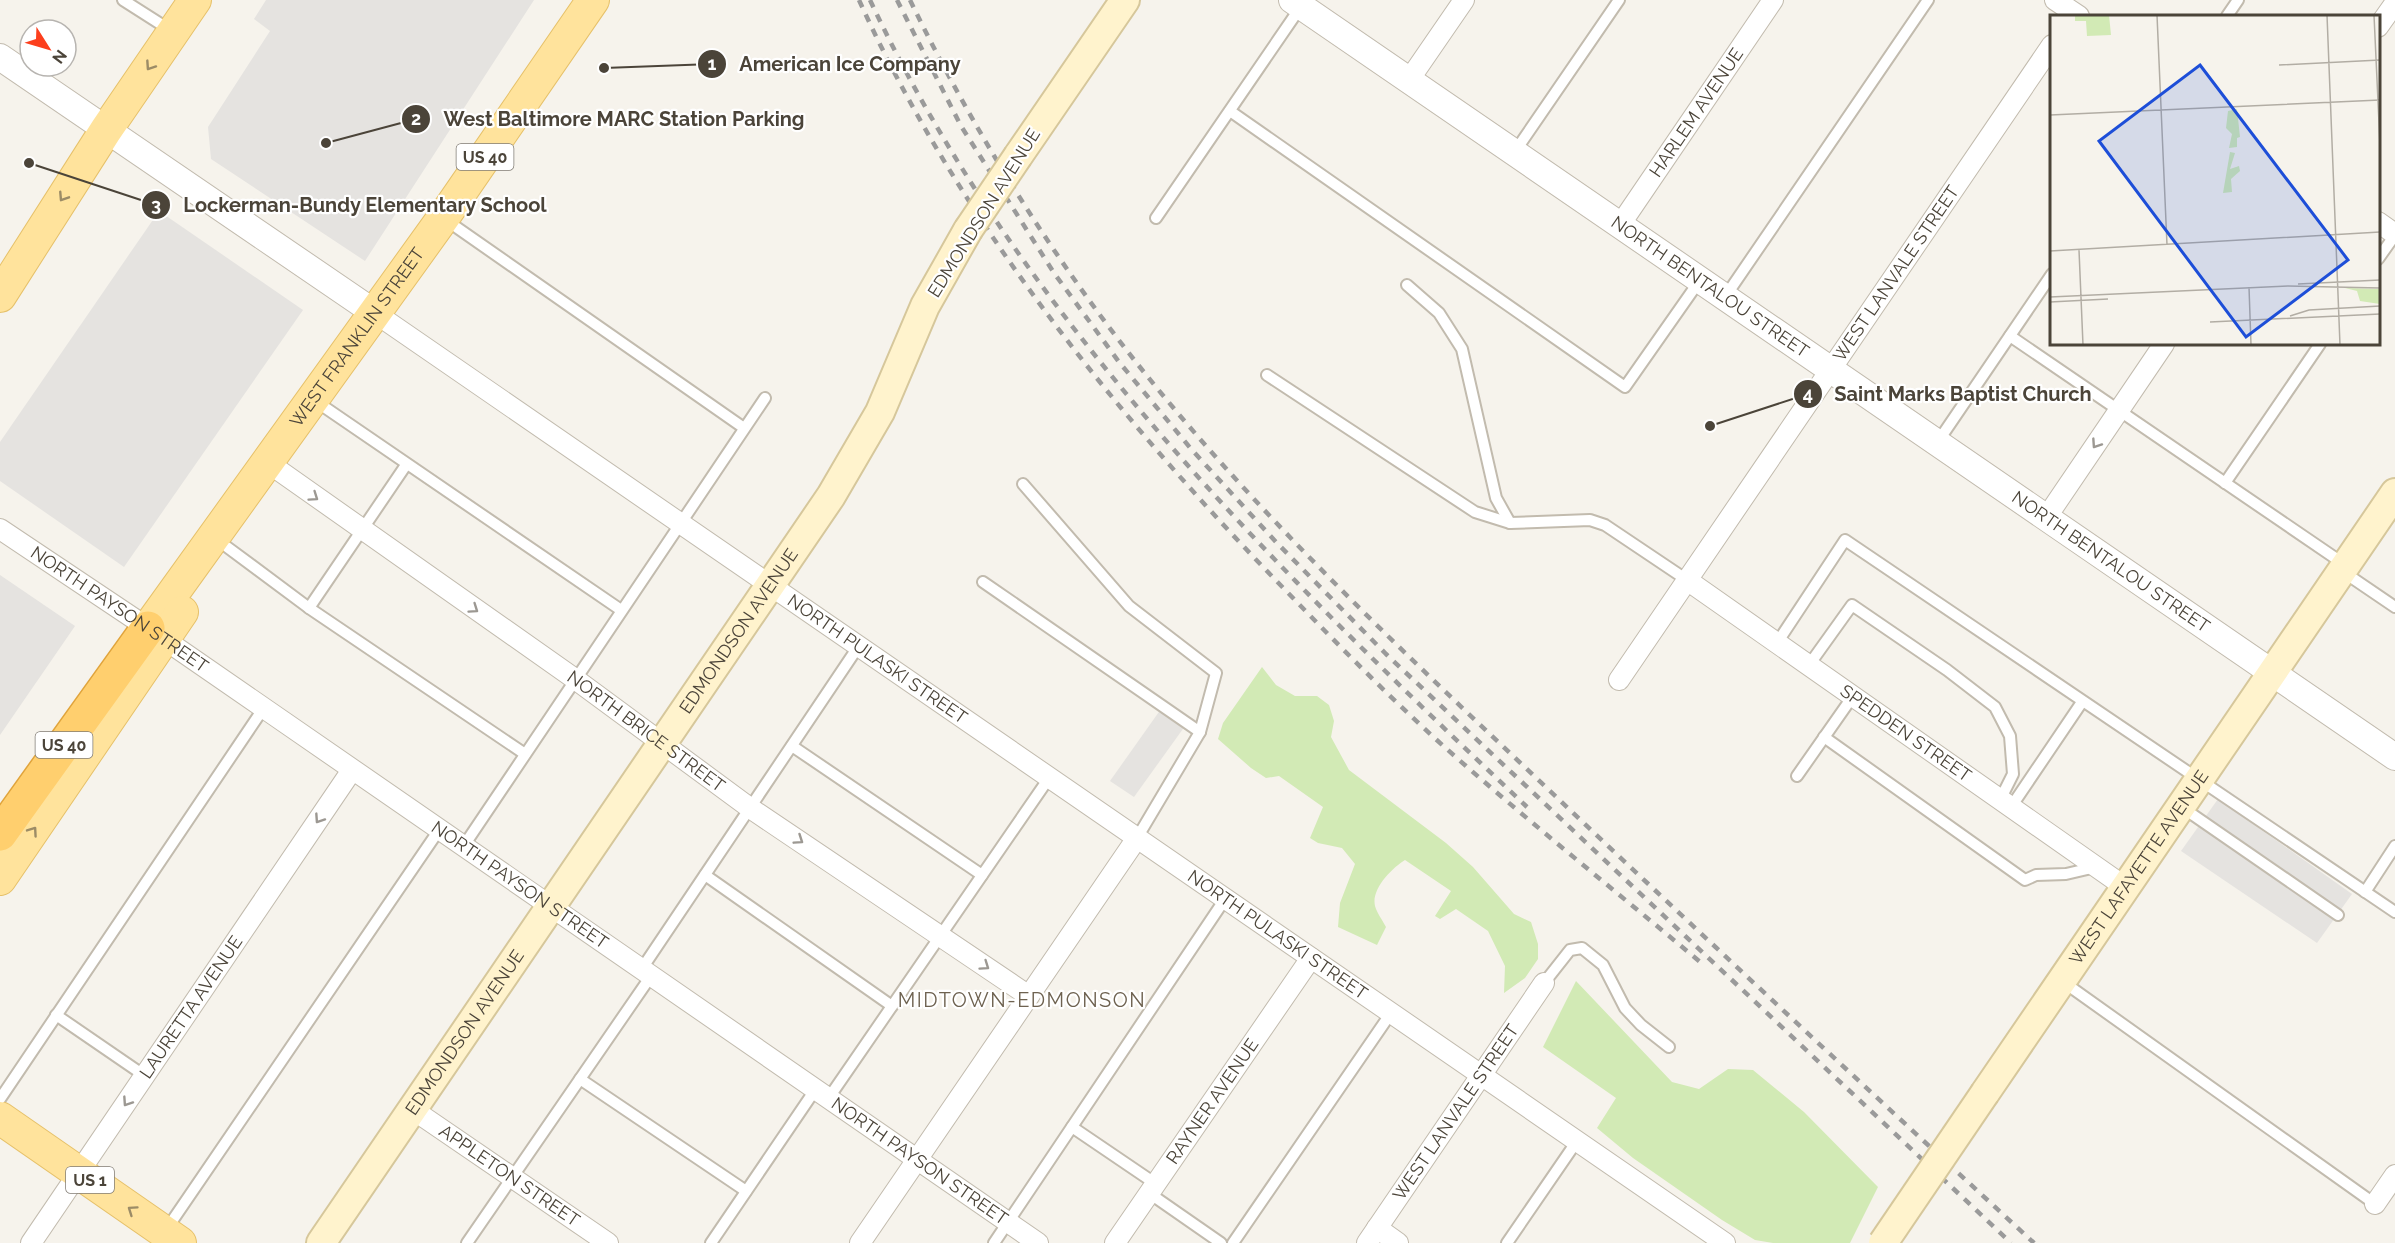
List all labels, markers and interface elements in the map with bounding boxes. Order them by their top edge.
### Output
inset map [2050,15,2380,345]
north arrow [18,18,78,78]
street label: HARLEM AVENUE [1645,44,1747,181]
callout: American Ice Company [697,45,973,83]
text: N [48,46,71,67]
text: American Ice Company [739,52,961,76]
text: 1 [708,53,717,74]
one-way arrow [146,59,157,70]
callout: West Baltimore MARC Station Parking [401,100,817,138]
text: West Baltimore MARC Station Parking [443,107,805,131]
text: 2 [411,108,421,129]
street label: EDMONDSON AVENUE [923,124,1044,301]
road number: US 40 [456,144,514,170]
street label: WEST LANVALE STREET [1828,181,1963,365]
callout: Lockerman-Bundy Elementary School [141,186,559,224]
one-way arrow [58,191,70,201]
text: Lockerman-Bundy Elementary School [183,193,547,217]
text: 3 [151,194,161,215]
street label: NORTH BENTALOU STREET [1607,211,1813,362]
street label: WEST FRANKLIN STREET [285,243,428,431]
callout: Saint Marks Baptist Church [1793,375,2104,413]
text: Saint Marks Baptist Church [1834,382,2092,406]
text: 4 [1803,383,1813,404]
one-way arrow [2092,437,2103,448]
street label: NORTH BENTALOU STREET [2008,486,2214,637]
one-way arrow [307,490,318,501]
street label: NORTH PAYSON STREET [27,542,213,677]
street label: EDMONDSON AVENUE [675,544,802,717]
street label: NORTH PULASKI STREET [784,589,971,728]
one-way arrow [467,602,478,613]
street label: NORTH BRICE STREET [563,666,729,796]
street label: SPEDDEN STREET [1836,680,1975,786]
road number: US 40 [36,732,92,758]
street label: WEST LAFAYETTE AVENUE [2065,766,2212,969]
one-way arrow [315,812,326,823]
street label: NORTH PAYSON STREET [428,816,612,953]
one-way arrow [26,827,37,838]
one-way arrow [792,833,803,844]
street label: NORTH PULASKI STREET [1184,865,1372,1004]
street label: LAURETTA AVENUE [135,932,246,1082]
street label: EDMONDSON AVENUE [401,946,528,1119]
one-way arrow [978,958,989,969]
district label: MIDTOWN-EDMONSON [898,988,1146,1012]
street label: WEST LANVALE STREET [1388,1020,1523,1204]
street label: RAYNER AVENUE [1162,1034,1263,1168]
street label: NORTH PAYSON STREET [828,1093,1012,1229]
one-way arrow [123,1095,134,1106]
street label: APPLETON STREET [436,1120,584,1230]
road number: US 1 [66,1167,114,1193]
one-way arrow [127,1206,138,1217]

